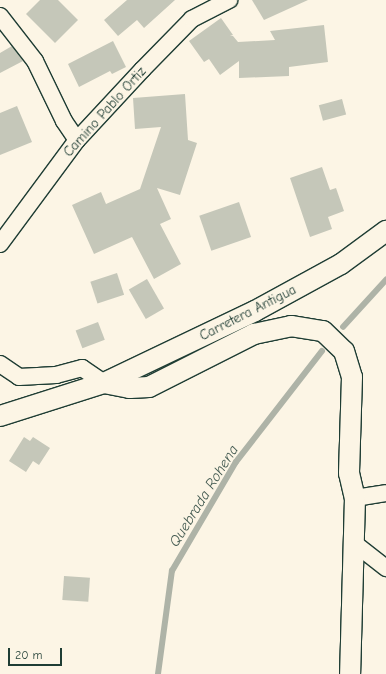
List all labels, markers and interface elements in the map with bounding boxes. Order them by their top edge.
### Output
street label: Camino Pablo Ortiz [60,64,150,160]
street label: Carretera Antigua [197,281,299,345]
water label: Quebrada Rohena [165,442,243,550]
scale bar [10,640,64,666]
text: 20 m [15,648,43,662]

